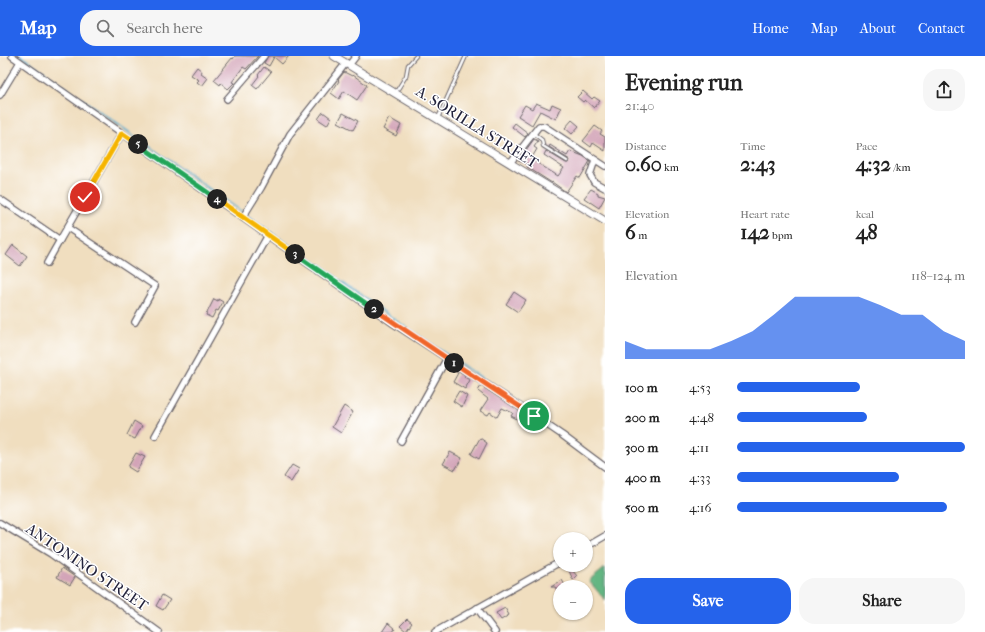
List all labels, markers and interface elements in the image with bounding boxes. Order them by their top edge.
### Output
search box [80,10,360,46]
text: Map [20,17,56,39]
icon: search [94,17,116,39]
text: Search here [126,19,203,37]
text: Home [752,20,789,37]
text: Map [811,20,838,37]
text: About [860,20,896,37]
text: Contact [918,20,965,37]
button: share [923,69,965,111]
text: Evening run [625,70,743,96]
street label: A. SORILLA STREET [412,82,542,172]
text: 21:40 [625,98,654,113]
pin: 5 [128,134,148,154]
text: 5 [136,137,140,150]
text: Distance [625,140,666,153]
text: Time [740,140,765,153]
text: Pace [856,140,878,153]
text: 0.60 [625,153,662,176]
text: 2:43 [740,153,775,176]
text: 4:32 [856,153,891,176]
text: km [662,161,679,174]
text: /km [891,161,911,174]
pin [68,180,102,214]
icon: check [74,186,96,208]
pin: 4 [207,189,227,209]
text: 4 [214,192,220,205]
text: Elevation [625,208,669,221]
text: Heart rate [740,208,790,221]
text: kcal [856,208,874,221]
text: 6 [625,221,636,244]
text: 142 [740,221,770,244]
text: 48 [856,221,878,244]
text: m [636,229,647,242]
text: bpm [770,229,793,242]
pin: 3 [285,244,305,264]
text: 3 [293,247,297,260]
text: Elevation [625,268,678,283]
text: 118–124 m [911,268,965,283]
pin: 2 [364,299,384,319]
text: 2 [371,302,377,315]
pin: 1 [444,353,464,373]
text: 1 [452,356,456,369]
text: 100 m [625,380,658,395]
text: 4:53 [689,380,711,395]
pin [517,399,551,433]
icon: arrive [523,405,545,427]
text: 200 m [625,410,660,425]
text: 4:48 [689,410,714,425]
text: 300 m [625,440,658,455]
text: 4:11 [689,440,709,455]
text: 400 m [625,470,661,485]
text: 4:33 [689,470,711,485]
text: 500 m [625,500,659,515]
text: 4:16 [689,500,711,515]
street label: ANTONINO STREET [22,519,152,615]
map controls [553,532,593,620]
button: + [553,532,593,572]
button: Save [625,578,791,624]
button: Share [799,578,965,624]
button: − [553,580,593,620]

